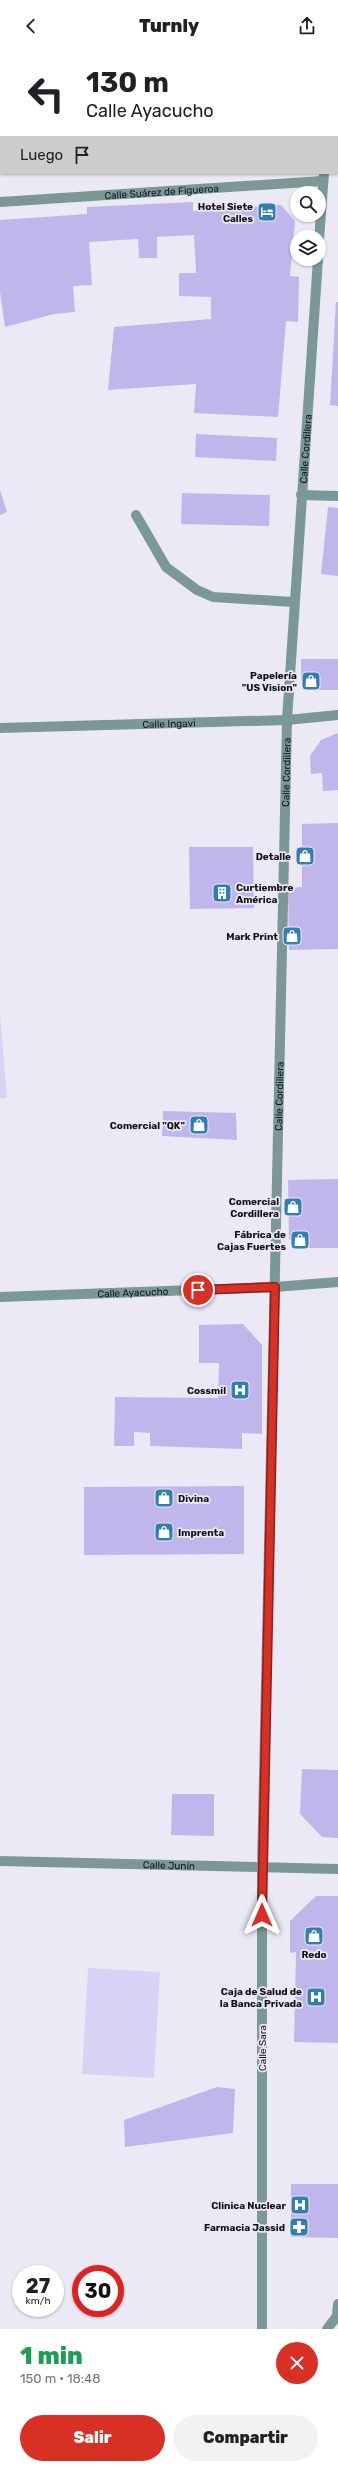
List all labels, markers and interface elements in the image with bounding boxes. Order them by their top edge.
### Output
icon: back [20,15,42,37]
text: Turnly [139,15,199,37]
icon: share [296,15,318,37]
text: 130 m [86,66,169,99]
icon: left [20,68,72,120]
text: Calle Ayacucho [86,100,214,122]
icon: arrive [71,144,93,166]
text: Luego [20,146,63,164]
street label: Calle Suárez de Figueroa [104,183,219,202]
map controls [290,186,326,266]
button: search [290,186,326,222]
place label: Hotel Siete Calles [198,201,253,225]
hotel icon: Hotel Siete Calles [256,201,278,223]
button: layers [290,230,326,266]
street label: Calle Cordillera [298,414,315,484]
place label: Papelería "US Vision" [242,670,297,694]
shop icon: Papelería "US Vision" [300,670,322,692]
street label: Calle Ingavi [142,718,196,731]
street label: Calle Cordillera [280,737,294,807]
shop icon: Detalle [294,845,316,867]
place label: Detalle [256,851,291,863]
building icon: Curtiembre América [211,882,233,904]
place label: Curtiembre América [236,882,293,906]
shop icon: Mark Print [281,925,303,947]
place label: Mark Print [226,931,278,943]
street label: Calle Cordillera [273,1061,287,1131]
shop icon: Comercial "QK" [188,1114,210,1136]
place label: Comercial "QK" [110,1120,185,1132]
place label: Comercial Cordillera [229,1196,279,1220]
shop icon: Comercial Cordillera [282,1196,304,1218]
place label: Fábrica de Cajas Fuertes [217,1229,286,1253]
shop icon: Fábrica de Cajas Fuertes [289,1229,311,1251]
pin [181,1273,215,1307]
icon: arrive [187,1279,209,1301]
street label: Calle Ayacucho [97,1286,169,1300]
hospital icon: Cossmil [229,1379,251,1401]
place label: Cossmil [187,1385,226,1397]
shop icon: Divina [153,1487,175,1509]
place label: Divina [178,1493,209,1505]
shop icon: Imprenta [153,1521,175,1543]
place label: Imprenta [178,1527,224,1539]
street label: Calle Junín [143,1859,195,1873]
position arrow [241,1894,283,1936]
shop icon: Redo [303,1925,325,1947]
place label: Redo [301,1949,327,1961]
place label: Caja de Salud de la Banca Privada [220,1986,302,2010]
hospital icon: Caja de Salud de la Banca Privada [305,1986,327,2008]
street label: Calle Sara [257,2025,269,2071]
hospital icon: Clinica Nuclear [289,2194,311,2216]
place label: Clinica Nuclear [211,2200,286,2212]
pharmacy icon: Farmacia Jassid [288,2216,310,2238]
place label: Farmacia Jassid [204,2222,285,2234]
speed limit sign: 30 [72,2265,124,2317]
text: 27 [26,2274,50,2298]
text: km/h [26,2295,50,2307]
text: 1 min [20,2342,83,2370]
button: close [276,2342,318,2384]
text: 150 m · 18:48 [20,2371,100,2386]
button: Salir [20,2415,165,2461]
button: Compartir [173,2415,318,2461]

